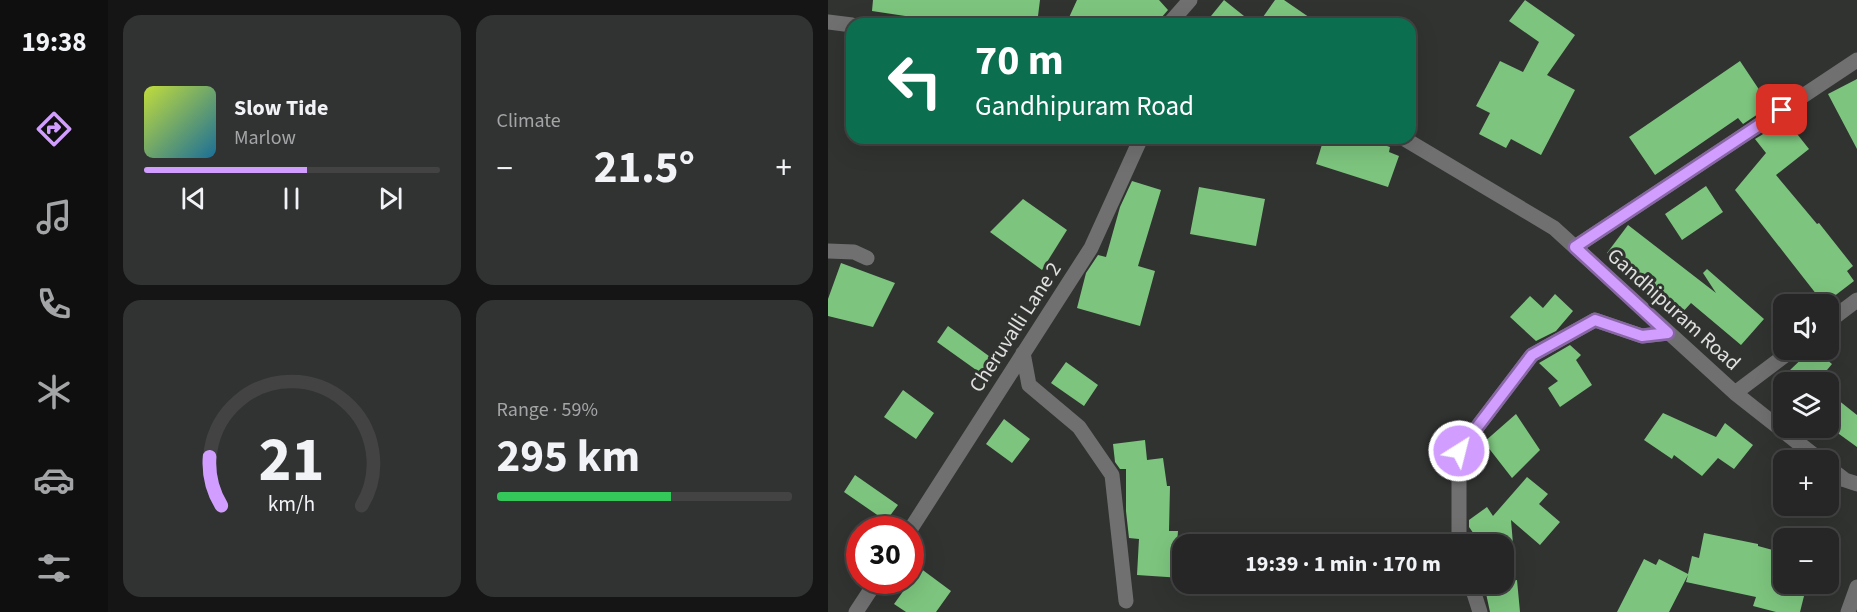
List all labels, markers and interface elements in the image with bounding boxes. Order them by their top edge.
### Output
text: 19:38 [21,23,87,62]
text: 70 m [975,31,1064,91]
icon: left [876,42,954,120]
pin [1756,84,1807,135]
text: Gandhipuram Road [975,87,1194,126]
text: Slow Tide [234,92,328,124]
icon: arrive [1765,93,1798,126]
text: Climate [497,107,561,135]
icon: directions [33,108,75,150]
text: Marlow [234,124,296,152]
text: 21.5° [594,136,695,200]
text: − [497,145,513,192]
text: + [776,145,792,192]
icon: previous [177,182,210,215]
icon: pause [275,182,308,215]
icon: next [374,182,407,215]
icon: music [33,196,75,238]
street label: Gandhipuram Road [1601,241,1747,377]
street label: Cheruvalli Lane 2 [962,256,1068,398]
icon: phone [33,283,75,325]
map controls [1773,294,1839,594]
button: sound [1773,294,1839,360]
icon: climate [33,371,75,413]
button: layers [1773,372,1839,438]
text: Range · 59% [497,396,598,424]
text: 21 [259,416,325,505]
position arrow [1427,419,1491,483]
text: 295 km [497,425,640,489]
button: + [1773,450,1839,516]
icon: car [33,459,75,501]
text: km/h [268,489,316,520]
speed limit sign: 30 [846,516,924,594]
button: − [1773,528,1839,594]
icon: filters [33,547,75,589]
text: 19:39 · 1 min · 170 m [1245,548,1441,580]

